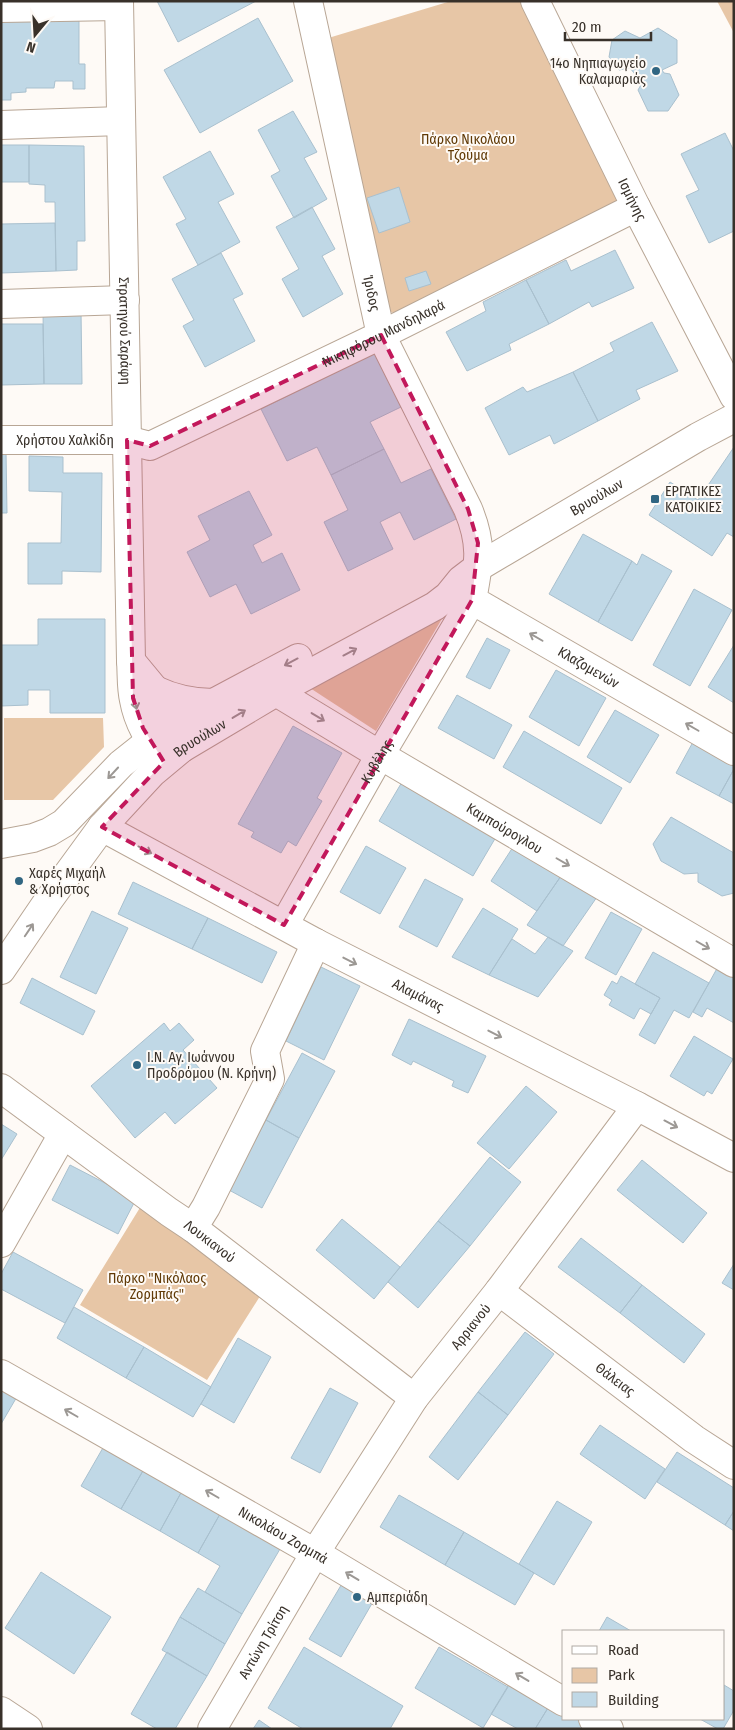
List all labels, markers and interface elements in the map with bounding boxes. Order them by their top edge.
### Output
north arrow [10,10,60,60]
scale bar [565,10,651,42]
text: 20 m [572,18,602,36]
text: N [25,38,38,56]
place label: 14ο Νηπιαγωγείο Καλαμαριάς [550,55,646,88]
marker: 14ο Νηπιαγωγείο Καλαμαριάς [650,65,662,77]
park label: Πάρκο Νικολάου Τζούμα [421,131,515,164]
street label: Ισμήνης [615,175,650,224]
street label: Ίριδος [360,273,384,313]
street label: Στρατηγού Σαράφη [116,277,134,385]
street label: Νικηφόρου Μανδηλαρά [319,296,448,371]
street label: Χρήστου Χαλκίδη [16,432,114,449]
street label: Βρυούλων [567,475,626,519]
place label: ΕΡΓΑΤΙΚΕΣ ΚΑΤΟΙΚΙΕΣ [665,483,721,516]
marker: ΕΡΓΑΤΙΚΕΣ ΚΑΤΟΙΚΙΕΣ [649,493,661,505]
one-way arrow [529,631,543,641]
street label: Κλαζομενών [555,643,622,692]
one-way arrow [342,647,357,656]
one-way arrow [284,658,299,667]
one-way arrow [131,694,140,710]
one-way arrow [231,708,245,718]
one-way arrow [310,712,324,722]
street label: Βρυούλων [170,715,229,760]
one-way arrow [685,721,699,731]
street label: Κυβέλης [357,736,396,786]
one-way arrow [107,766,119,779]
street label: Καμπούρογλου [463,799,546,857]
one-way arrow [138,846,152,856]
one-way arrow [555,858,569,868]
place label: Χαρές Μιχαήλ & Χρήστος [29,865,106,898]
marker: Χαρές Μιχαήλ & Χρήστος [13,875,25,887]
one-way arrow [24,923,34,937]
one-way arrow [695,940,709,950]
one-way arrow [342,956,357,966]
street label: Αλαμάνας [390,975,447,1015]
one-way arrow [487,1030,502,1039]
place label: Ι.Ν. Αγ. Ιωάννου Προδρόμου (Ν. Κρήνη) [147,1049,276,1082]
marker: Ι.Ν. Αγ. Ιωάννου Προδρόμου (Ν. Κρήνη) [131,1059,143,1071]
one-way arrow [663,1119,678,1129]
street label: Λουκιανού [181,1216,239,1266]
park label: Πάρκο "Νικόλαος Ζορμπάς" [108,1270,206,1303]
street label: Αρριανού [447,1300,494,1353]
street label: Θάλειας [592,1359,638,1400]
one-way arrow [64,1408,78,1418]
one-way arrow [205,1489,219,1499]
street label: Νικολάου Ζορμπά [236,1503,331,1567]
one-way arrow [346,1570,360,1580]
place label: Αμπεριάδη [367,1589,428,1606]
marker: Αμπεριάδη [351,1591,363,1603]
street label: Αντώνη Τρίτση [235,1602,291,1682]
legend [562,1630,725,1720]
text: Road [608,1641,639,1659]
text: Park [608,1666,635,1684]
one-way arrow [515,1671,529,1681]
text: Building [608,1691,659,1709]

